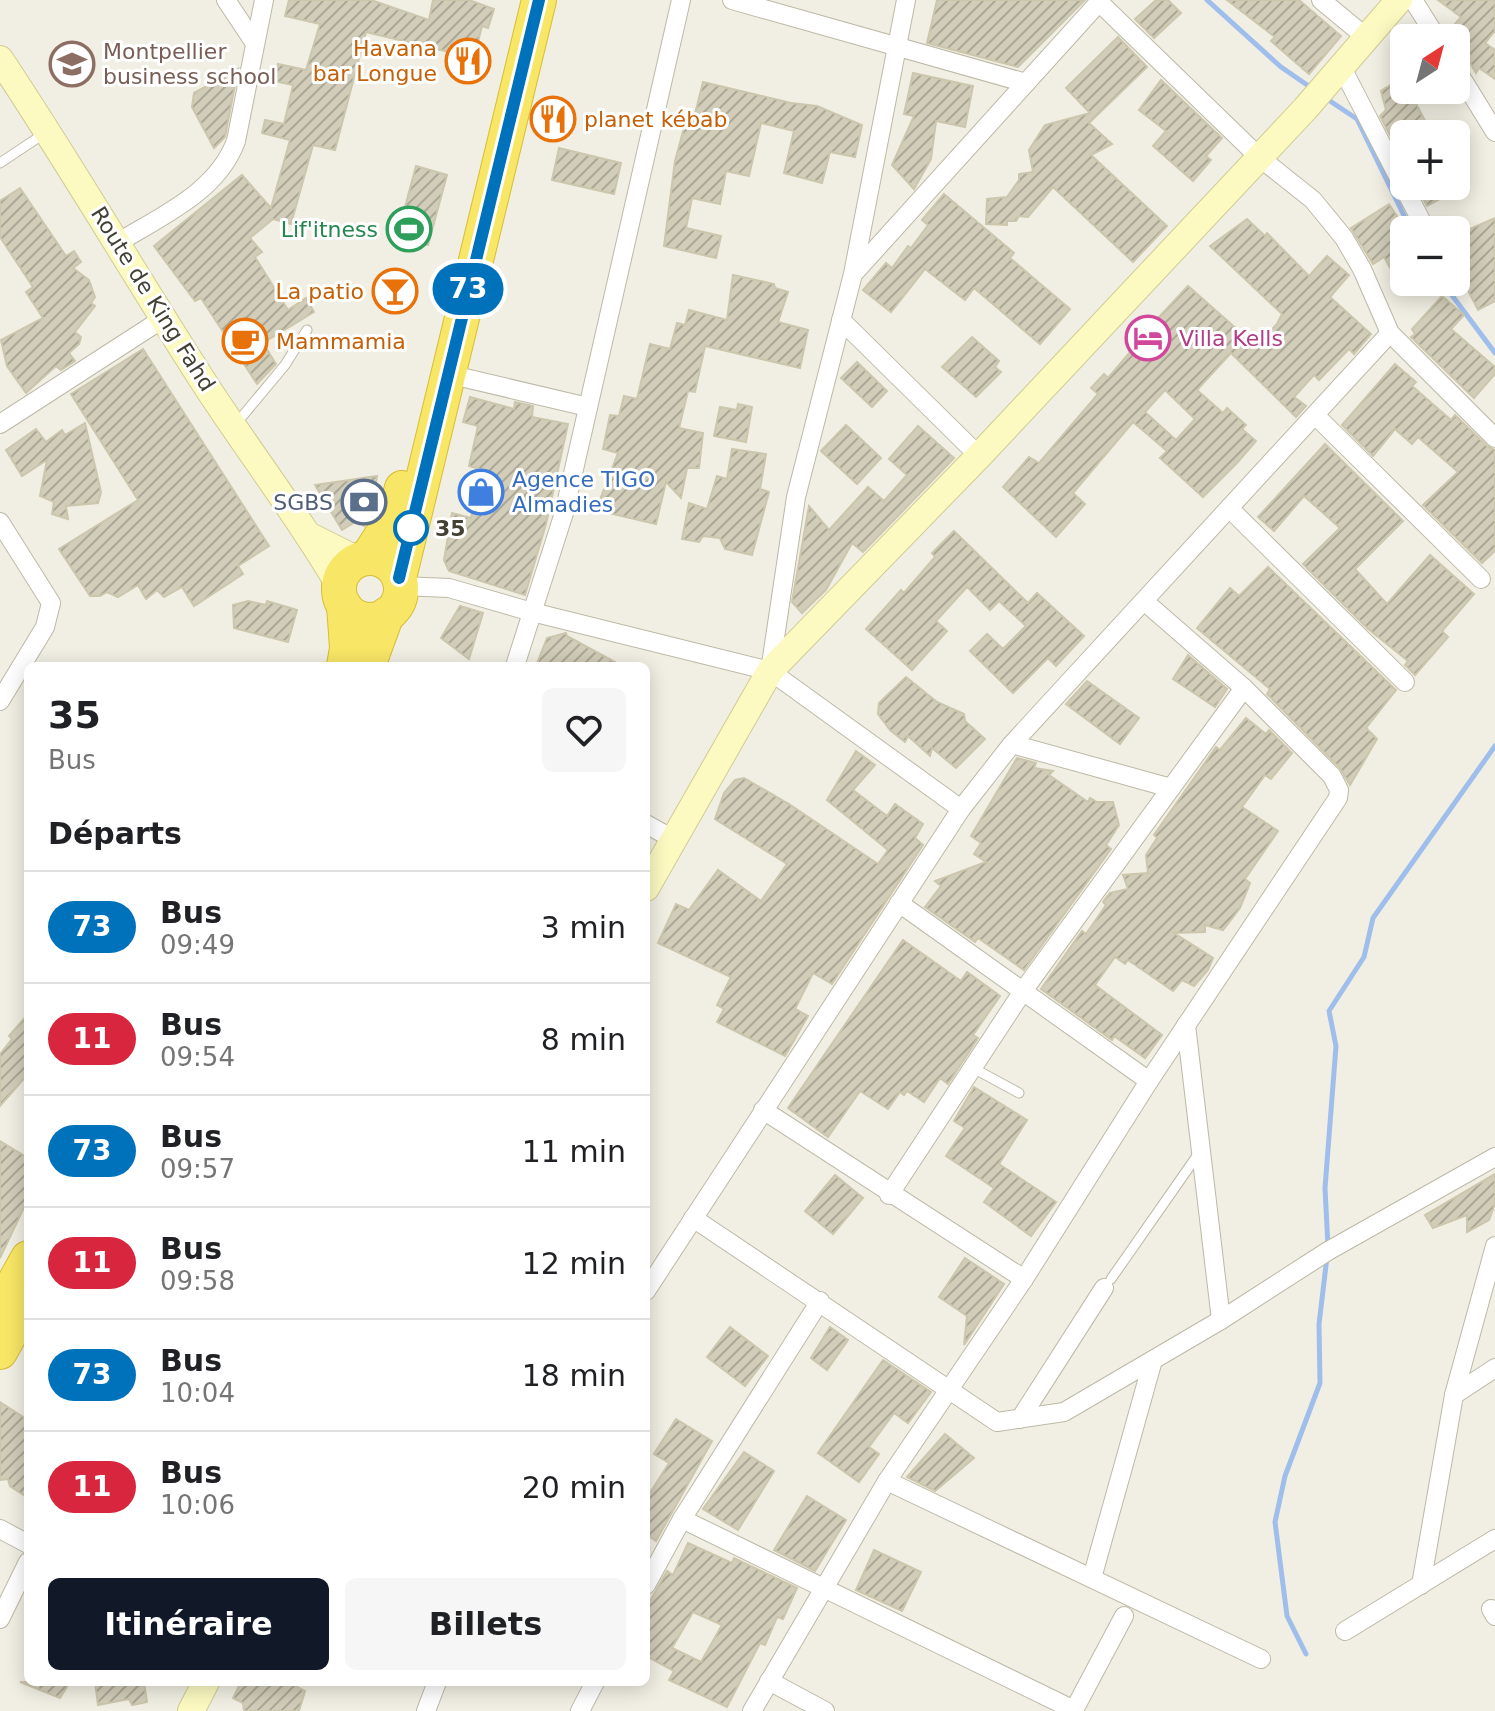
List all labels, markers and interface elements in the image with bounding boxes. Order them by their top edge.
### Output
north arrow [1390,24,1470,104]
map controls [1390,24,1470,296]
place label: Havana bar Longue [313,36,437,86]
restaurant icon: Havana bar Longue [444,37,492,85]
place label: Montpellier business school [103,39,276,89]
school or university icon: Montpellier business school [48,40,96,88]
restaurant icon: planet kébab [529,95,577,143]
place label: planet kébab [584,107,728,132]
button: + [1390,120,1470,200]
street label: Route de King Fahd [86,202,220,396]
sports icon: Lif'itness [385,205,433,253]
button: − [1390,216,1470,296]
place label: Lif'itness [281,217,378,242]
line badge: 73 [432,263,504,315]
bar icon: La patio [371,267,419,315]
text: 73 [449,272,487,305]
place label: La patio [276,279,364,304]
hotel icon: Villa Kells [1124,314,1172,362]
cafe icon: Mammamia [221,317,269,365]
place label: Villa Kells [1179,326,1283,351]
place label: Mammamia [276,329,406,354]
place label: Agence TIGO Almadies [512,467,655,517]
shop icon: Agence TIGO Almadies [457,468,505,516]
bank icon: SGBS [340,478,388,526]
place label: SGBS [273,490,333,515]
marker: 35 [394,511,428,545]
place label: 35 [435,516,466,541]
button: heart [542,688,626,772]
text: 35 [48,693,101,737]
text: Bus [48,745,96,775]
text: Départs [48,816,182,851]
text: Bus [160,895,222,930]
text: 73 [73,910,111,943]
text: 3 min [541,910,626,945]
text: 09:49 [160,930,235,960]
text: Bus [160,1007,222,1042]
text: 11 [73,1022,111,1055]
text: 8 min [541,1022,626,1057]
text: 09:54 [160,1042,235,1072]
text: Bus [160,1119,222,1154]
text: 73 [73,1134,111,1167]
text: 11 min [522,1134,626,1169]
text: 09:57 [160,1154,235,1184]
text: Bus [160,1231,222,1266]
text: 11 [73,1246,111,1279]
text: 12 min [522,1246,626,1281]
text: 09:58 [160,1266,235,1296]
text: Bus [160,1343,222,1378]
text: 73 [73,1358,111,1391]
text: 18 min [522,1358,626,1393]
text: 10:04 [160,1378,235,1408]
text: Bus [160,1455,222,1490]
text: 11 [73,1470,111,1503]
text: 20 min [522,1470,626,1505]
text: 10:06 [160,1490,235,1520]
button: Itinéraire [48,1578,329,1670]
button: Billets [345,1578,626,1670]

